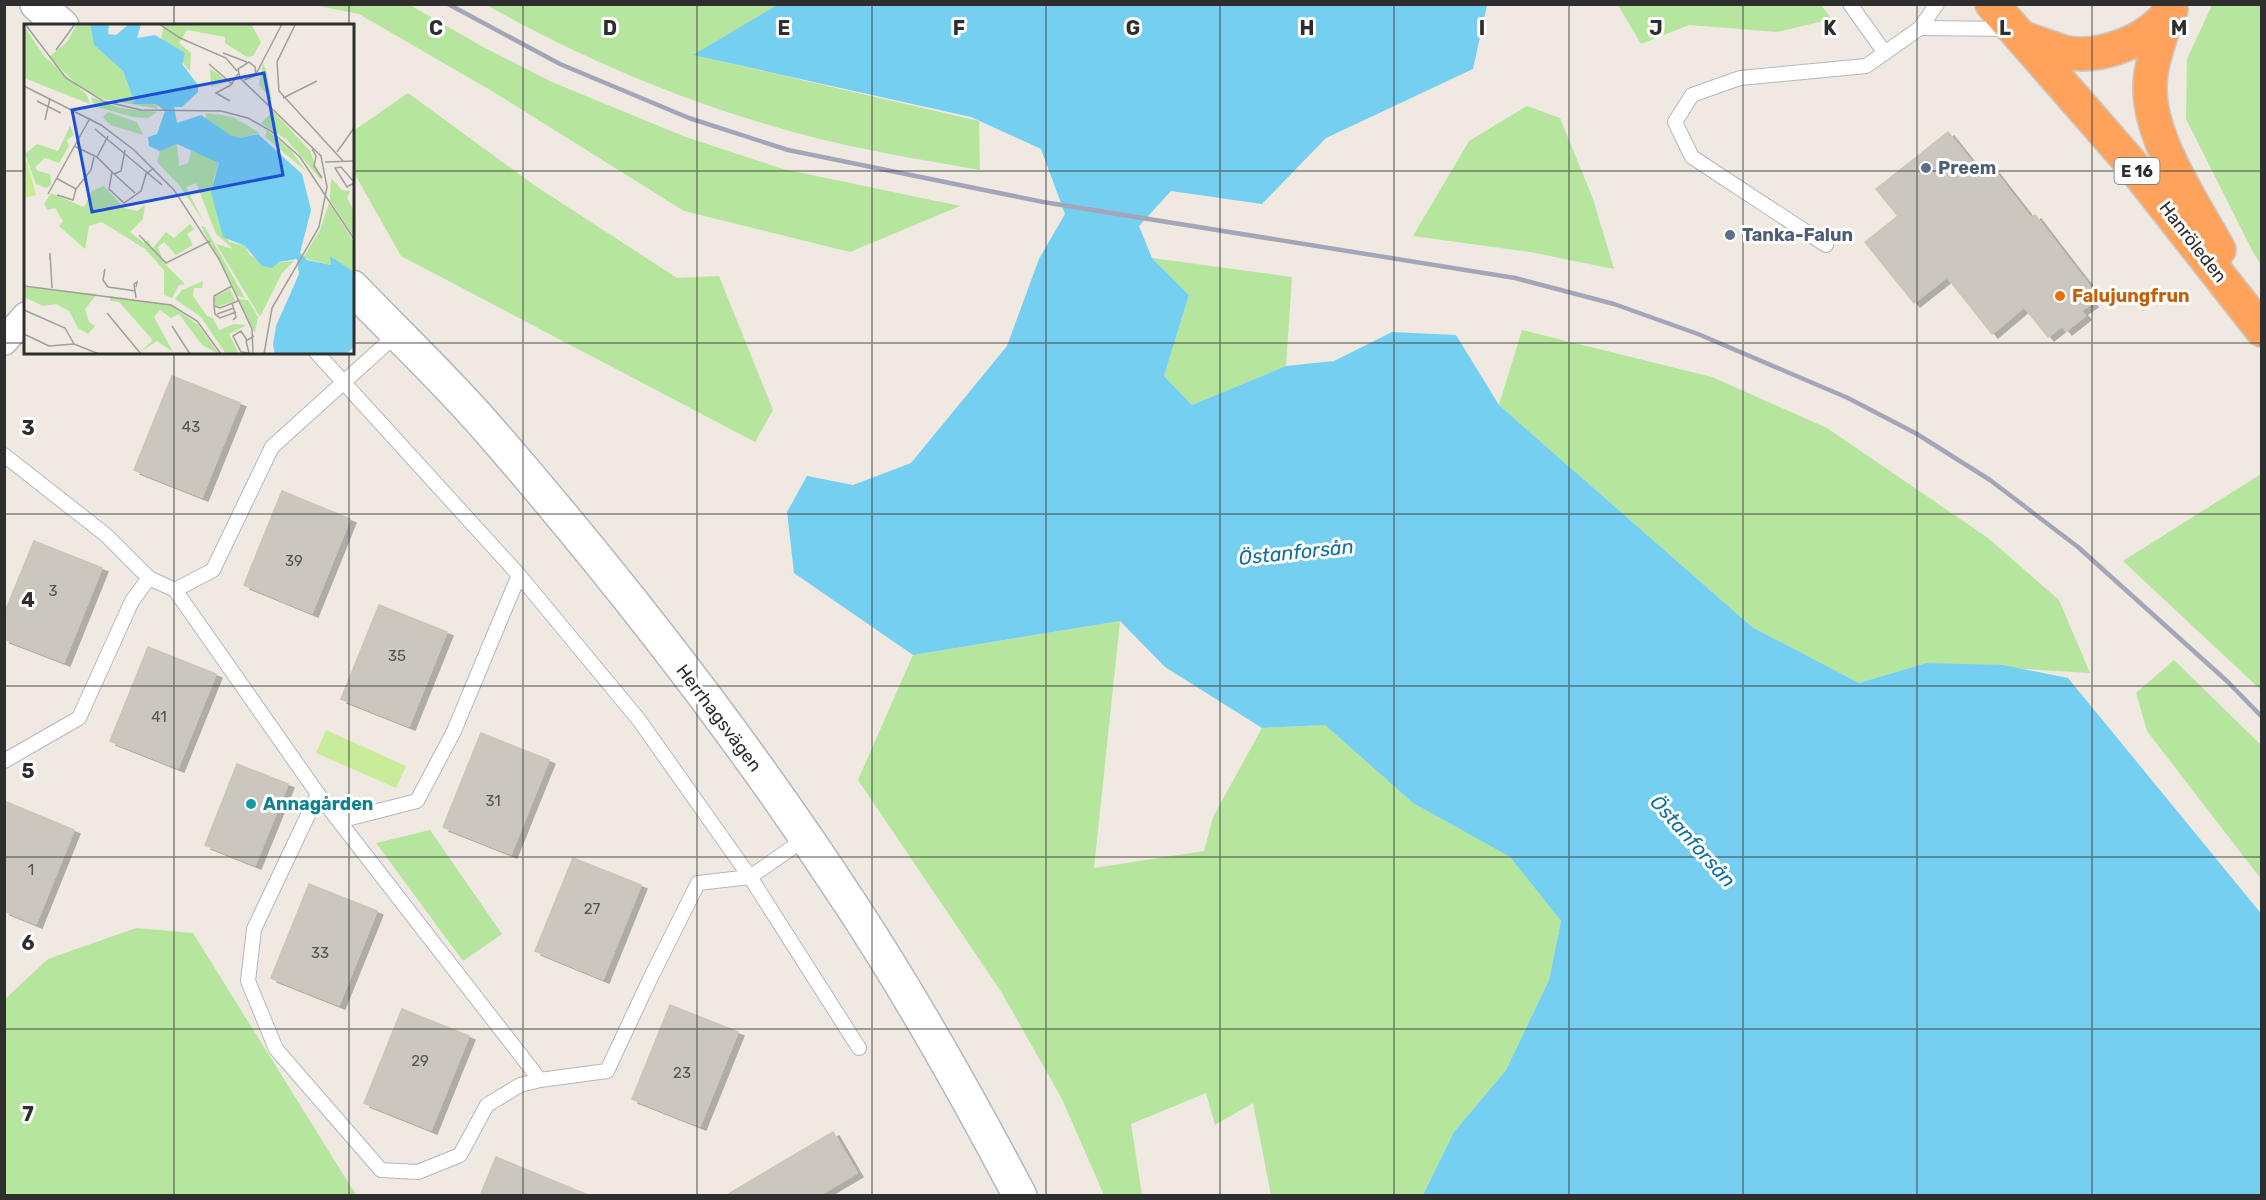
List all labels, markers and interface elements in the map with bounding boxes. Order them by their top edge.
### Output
text: C [429,16,443,40]
text: D [603,16,617,40]
text: E [778,16,790,40]
text: F [953,16,965,40]
text: G [1126,16,1140,40]
text: H [1300,16,1314,40]
text: I [1479,16,1485,40]
text: J [1649,16,1663,40]
text: K [1823,16,1837,40]
text: L [1999,16,2011,40]
text: M [2171,16,2187,40]
inset map [24,24,354,354]
place label: Preem [1938,157,1996,179]
road number: E 16 [2114,158,2160,184]
marker: Preem [1919,161,1933,175]
street label: Hanröleden [2155,197,2231,287]
place label: Tanka-Falun [1742,224,1853,246]
marker: Tanka-Falun [1723,228,1737,242]
place label: Falujungfrun [2072,285,2190,307]
marker: Falujungfrun [2053,289,2067,303]
text: 3 [21,416,35,440]
house number: 43 [182,418,200,436]
water label: Östanforsån [1237,534,1355,570]
house number: 39 [285,552,303,570]
house number: 3 [48,582,58,600]
text: 4 [21,588,35,612]
house number: 35 [388,647,406,665]
street label: Herrhagsvägen [672,660,766,776]
house number: 41 [151,708,167,726]
text: 5 [22,759,35,783]
water label: Östanforsån [1645,790,1741,892]
house number: 31 [485,792,501,810]
place label: Annagården [263,793,373,815]
marker: Annagården [244,797,258,811]
house number: 1 [28,861,34,879]
house number: 27 [584,900,601,918]
text: 6 [21,931,35,955]
house number: 33 [311,944,329,962]
house number: 29 [411,1052,429,1070]
house number: 23 [673,1064,691,1082]
text: 7 [22,1102,34,1126]

